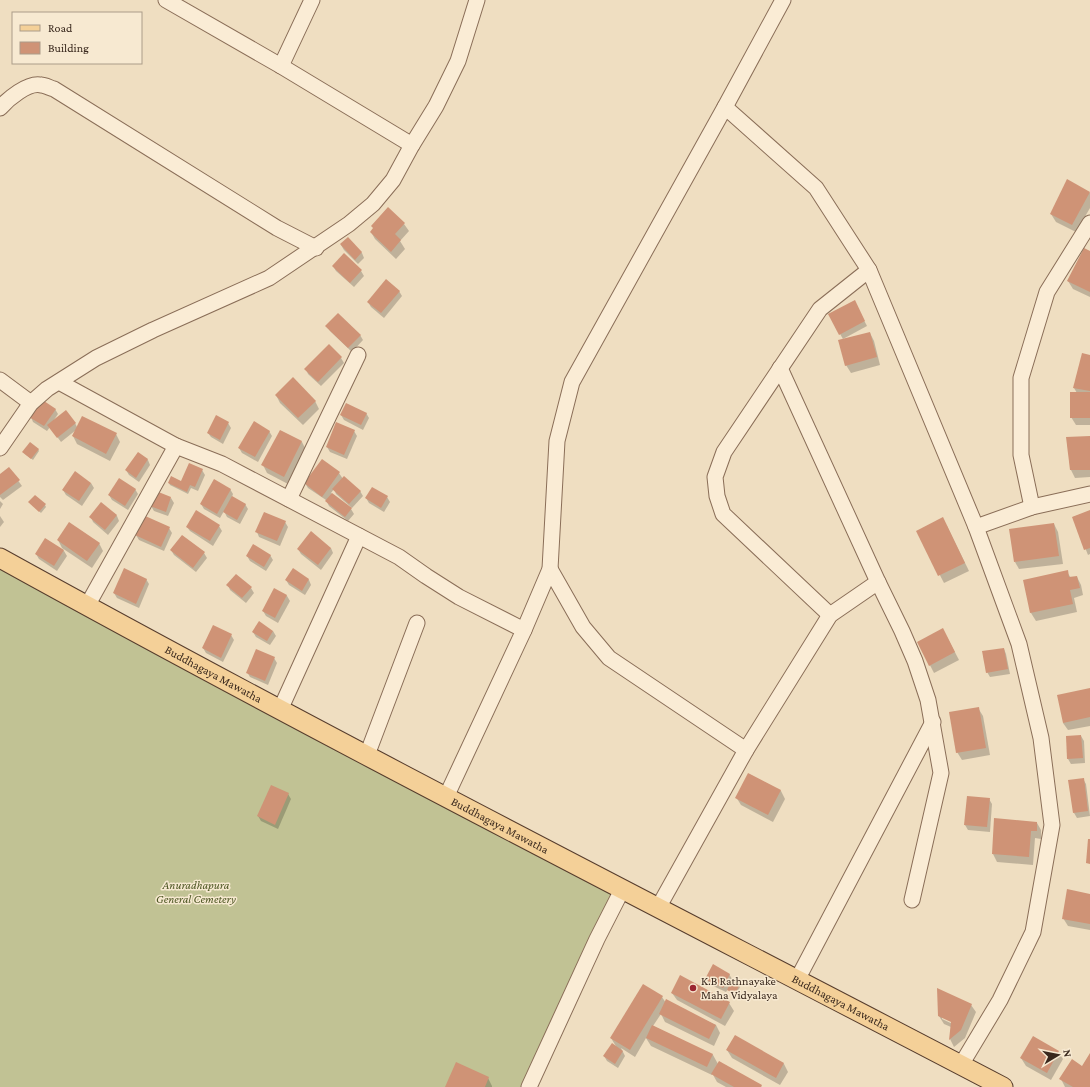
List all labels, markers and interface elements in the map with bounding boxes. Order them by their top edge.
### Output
legend [12,12,142,64]
text: Road [48,21,73,35]
text: Building [48,41,89,55]
street label: Buddhagaya Mawatha [163,642,265,706]
street label: Buddhagaya Mawatha [449,794,551,857]
park label: Anuradhapura General Cemetery [156,878,236,906]
street label: Buddhagaya Mawatha [790,971,892,1034]
place label: K.B Rathnayake Maha Vidyalaya [701,974,778,1002]
marker: K.B Rathnayake Maha Vidyalaya [688,983,698,993]
north arrow [1038,1035,1078,1075]
text: N [1061,1049,1074,1058]

